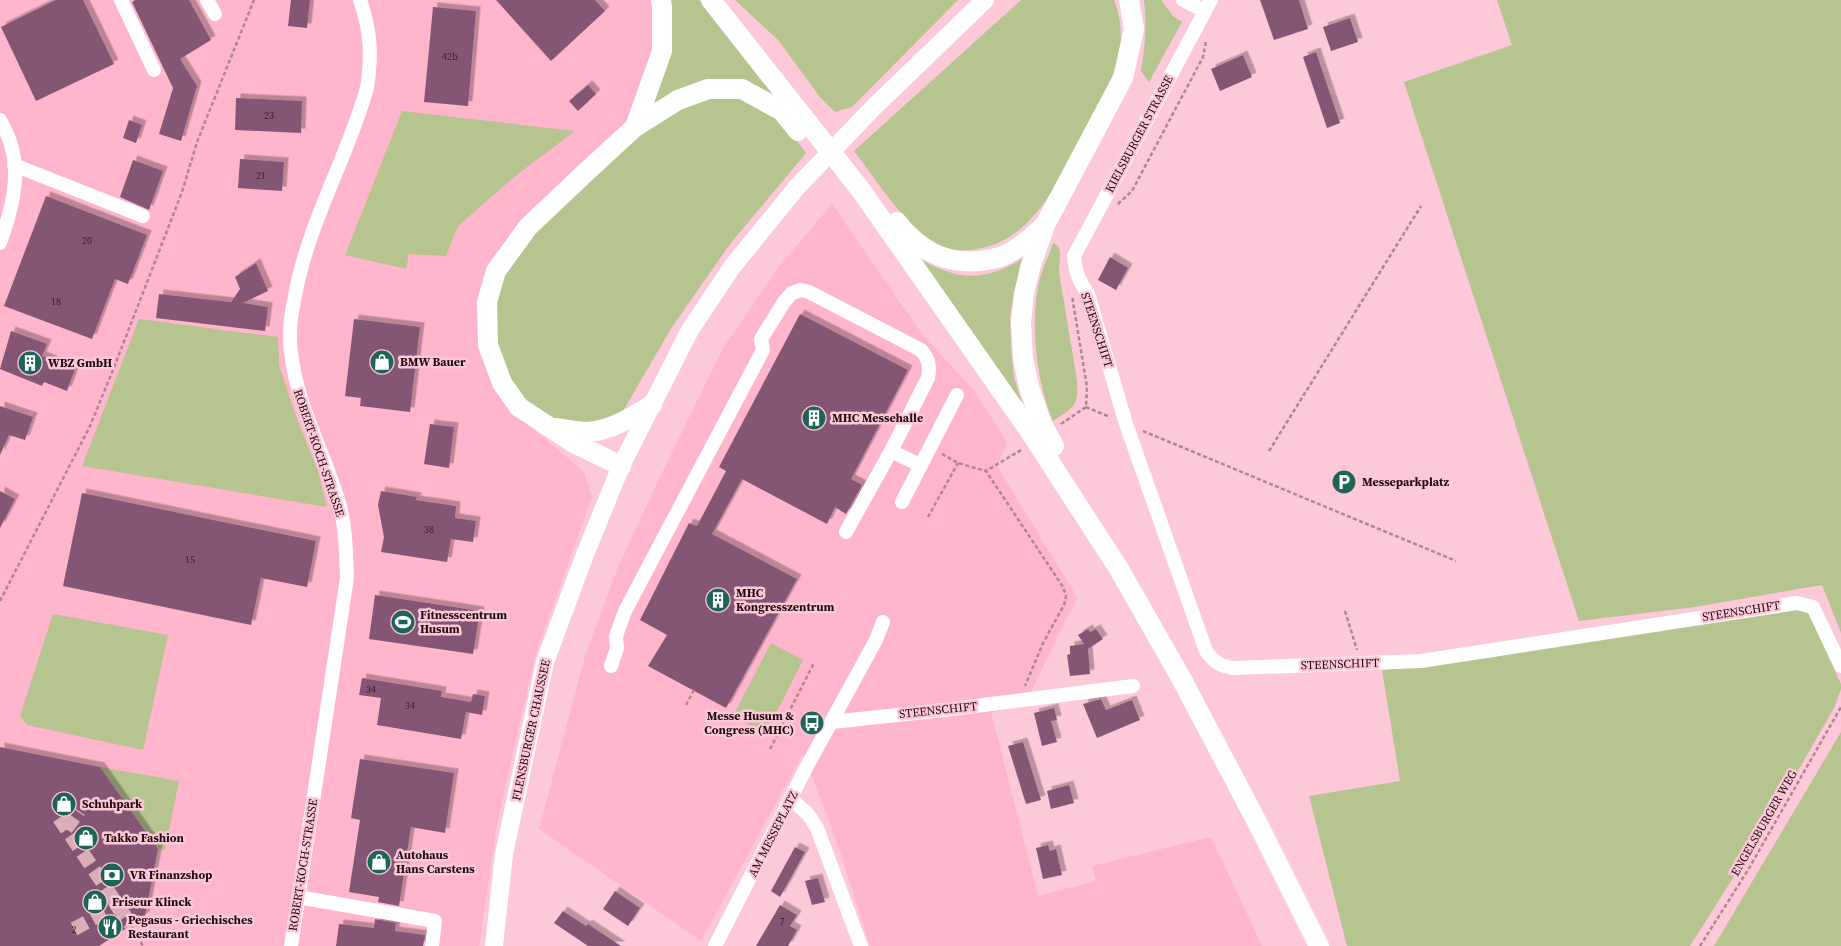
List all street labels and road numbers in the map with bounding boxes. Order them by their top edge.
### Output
street label: KIELSBURGER STRASSE [1101,73,1177,195]
street label: STEENSCHIFT [1077,290,1117,370]
street label: ROBERT-KOCH-STRASSE [290,387,348,519]
street label: STEENSCHIFT [1701,597,1782,625]
street label: STEENSCHIFT [1301,655,1380,673]
street label: FLENSBURGER CHAUSSEE [508,658,554,802]
street label: STEENSCHIFT [898,698,979,722]
street label: ENGELSBURGER WEG [1727,767,1801,879]
street label: AM MESSEPLATZ [745,788,802,880]
street label: ROBERT-KOCH-STRASSE [285,798,321,932]

